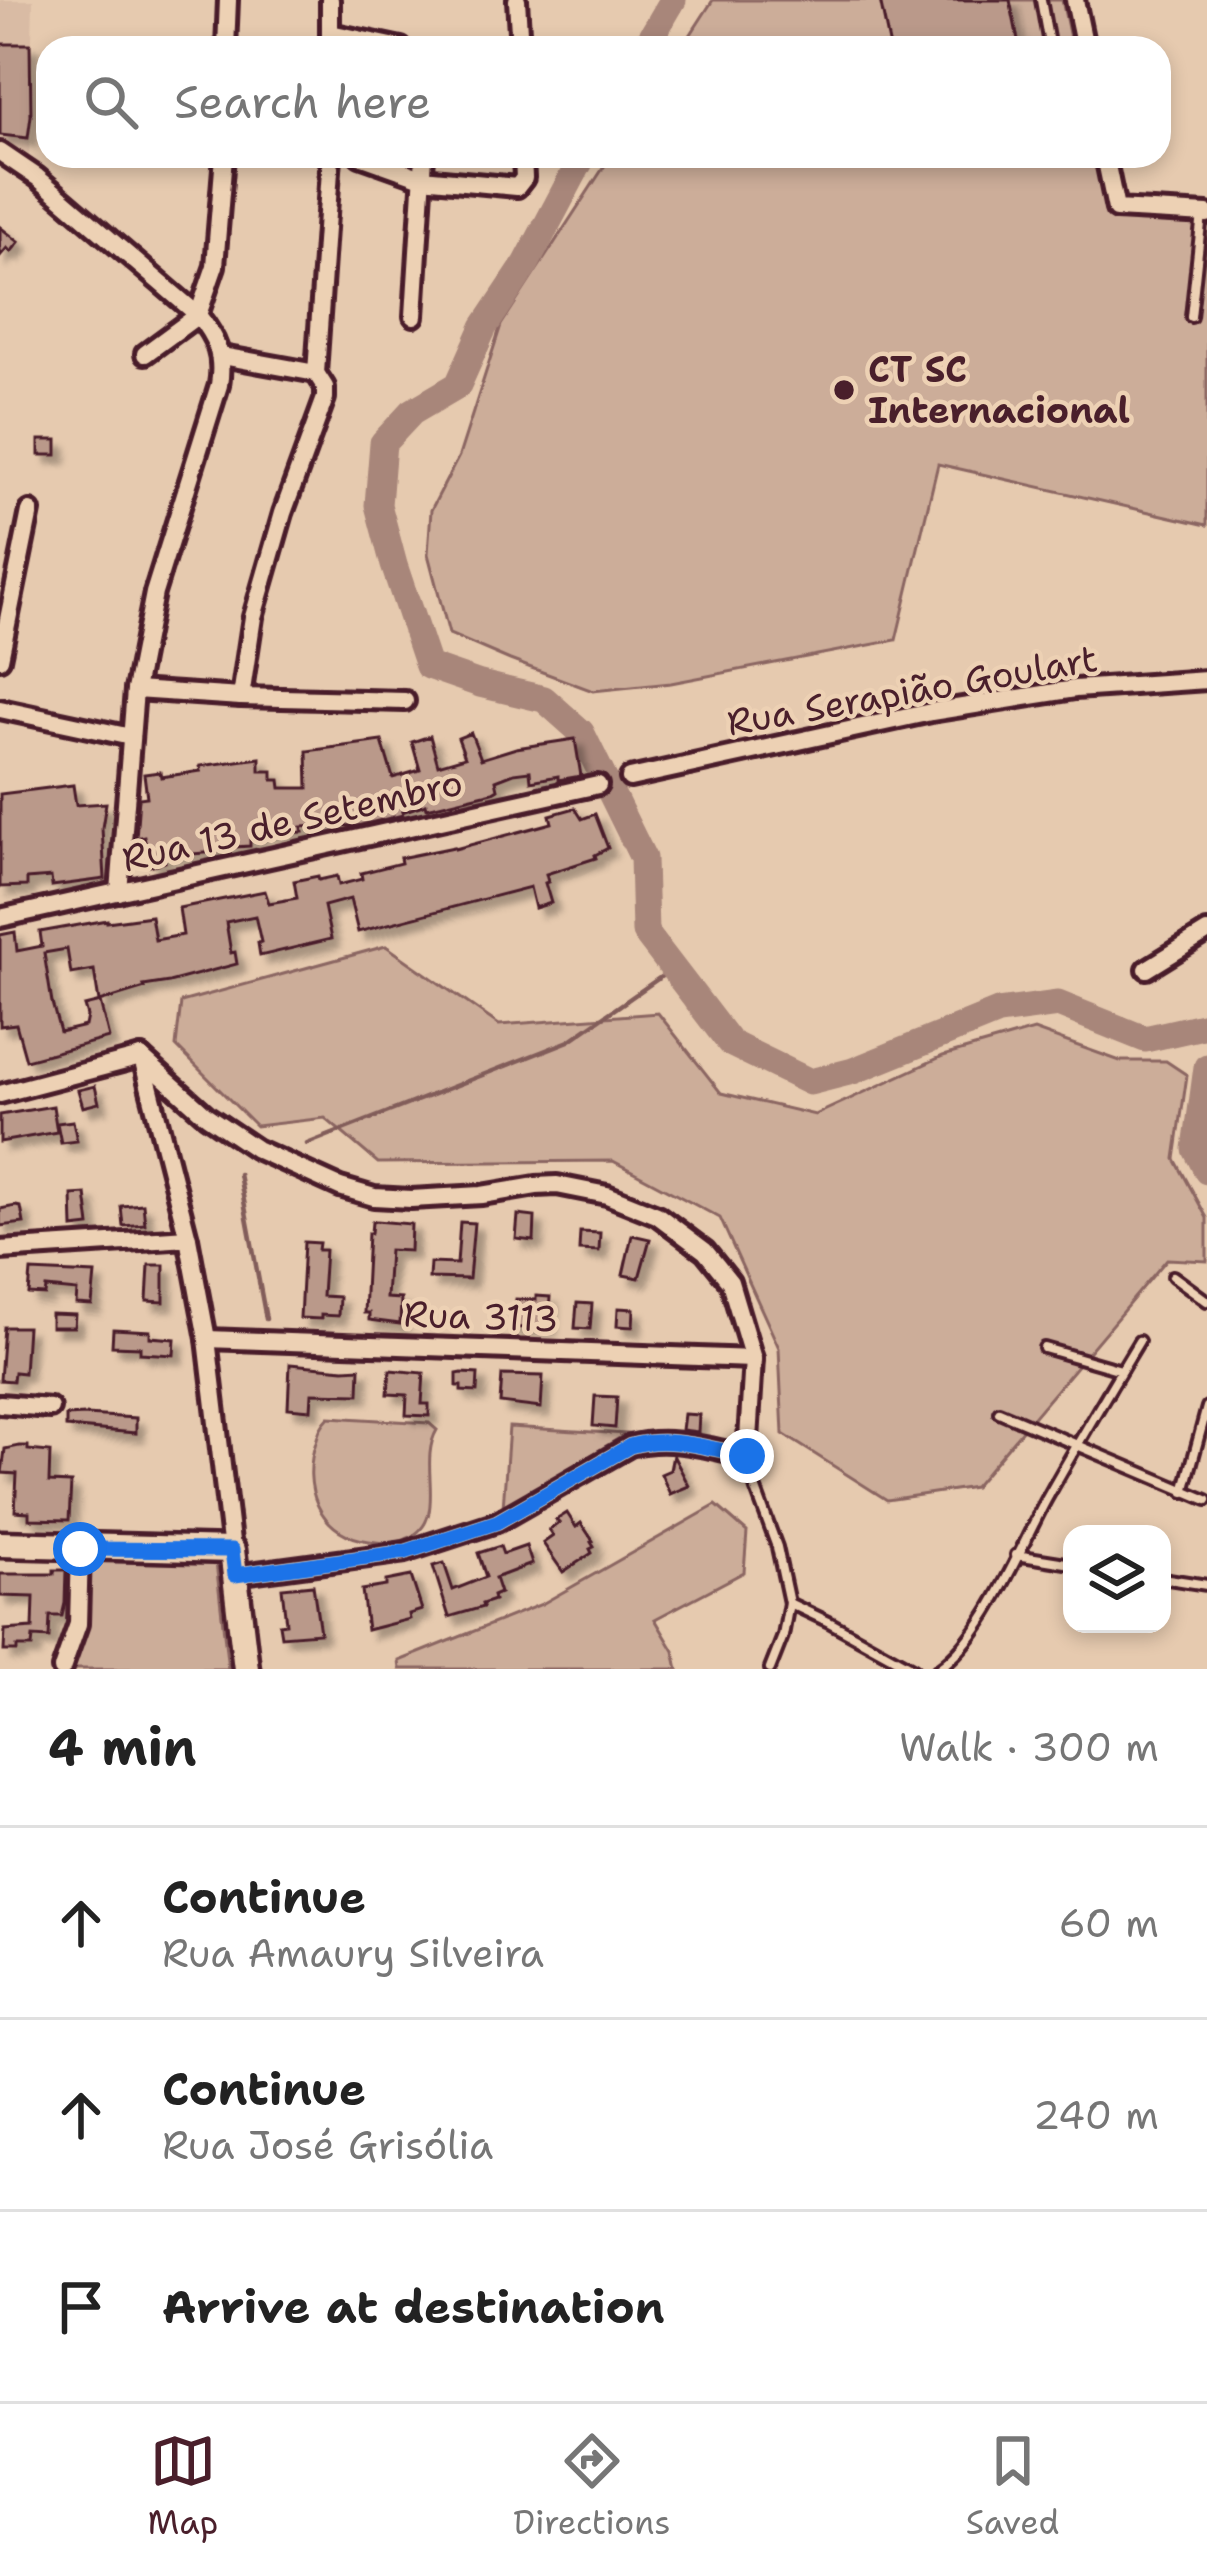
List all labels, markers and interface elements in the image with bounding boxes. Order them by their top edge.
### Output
search box [36,36,1171,168]
icon: search [78,69,144,135]
text: Search here [174,72,431,132]
place label: CT SC Internacional [868,345,1130,435]
marker: CT SC Internacional [831,377,857,403]
street label: Rua Serapião Goulart [723,634,1101,747]
street label: Rua 13 de Setembro [117,757,467,883]
street label: Rua 3113 [403,1289,559,1344]
route end [720,1429,774,1483]
route start [53,1522,107,1576]
map controls [1063,1525,1171,1633]
button: layers [1063,1525,1171,1633]
text: 4 min [48,1713,197,1781]
text: Walk · 300 m [899,1721,1159,1773]
text: Continue [162,1867,366,1927]
icon: ahead [48,1890,114,1956]
text: 60 m [1059,1897,1159,1949]
text: Rua Amaury Silveira [162,1927,544,1979]
text: Continue [162,2059,366,2119]
icon: ahead [48,2082,114,2148]
text: 240 m [1033,2089,1159,2141]
text: Rua José Grisólia [162,2119,493,2171]
icon: arrive [48,2274,114,2340]
text: Arrive at destination [162,2277,665,2337]
tab: Map [148,2428,218,2545]
tab: Directions [513,2428,671,2545]
tab: Saved [966,2428,1059,2545]

